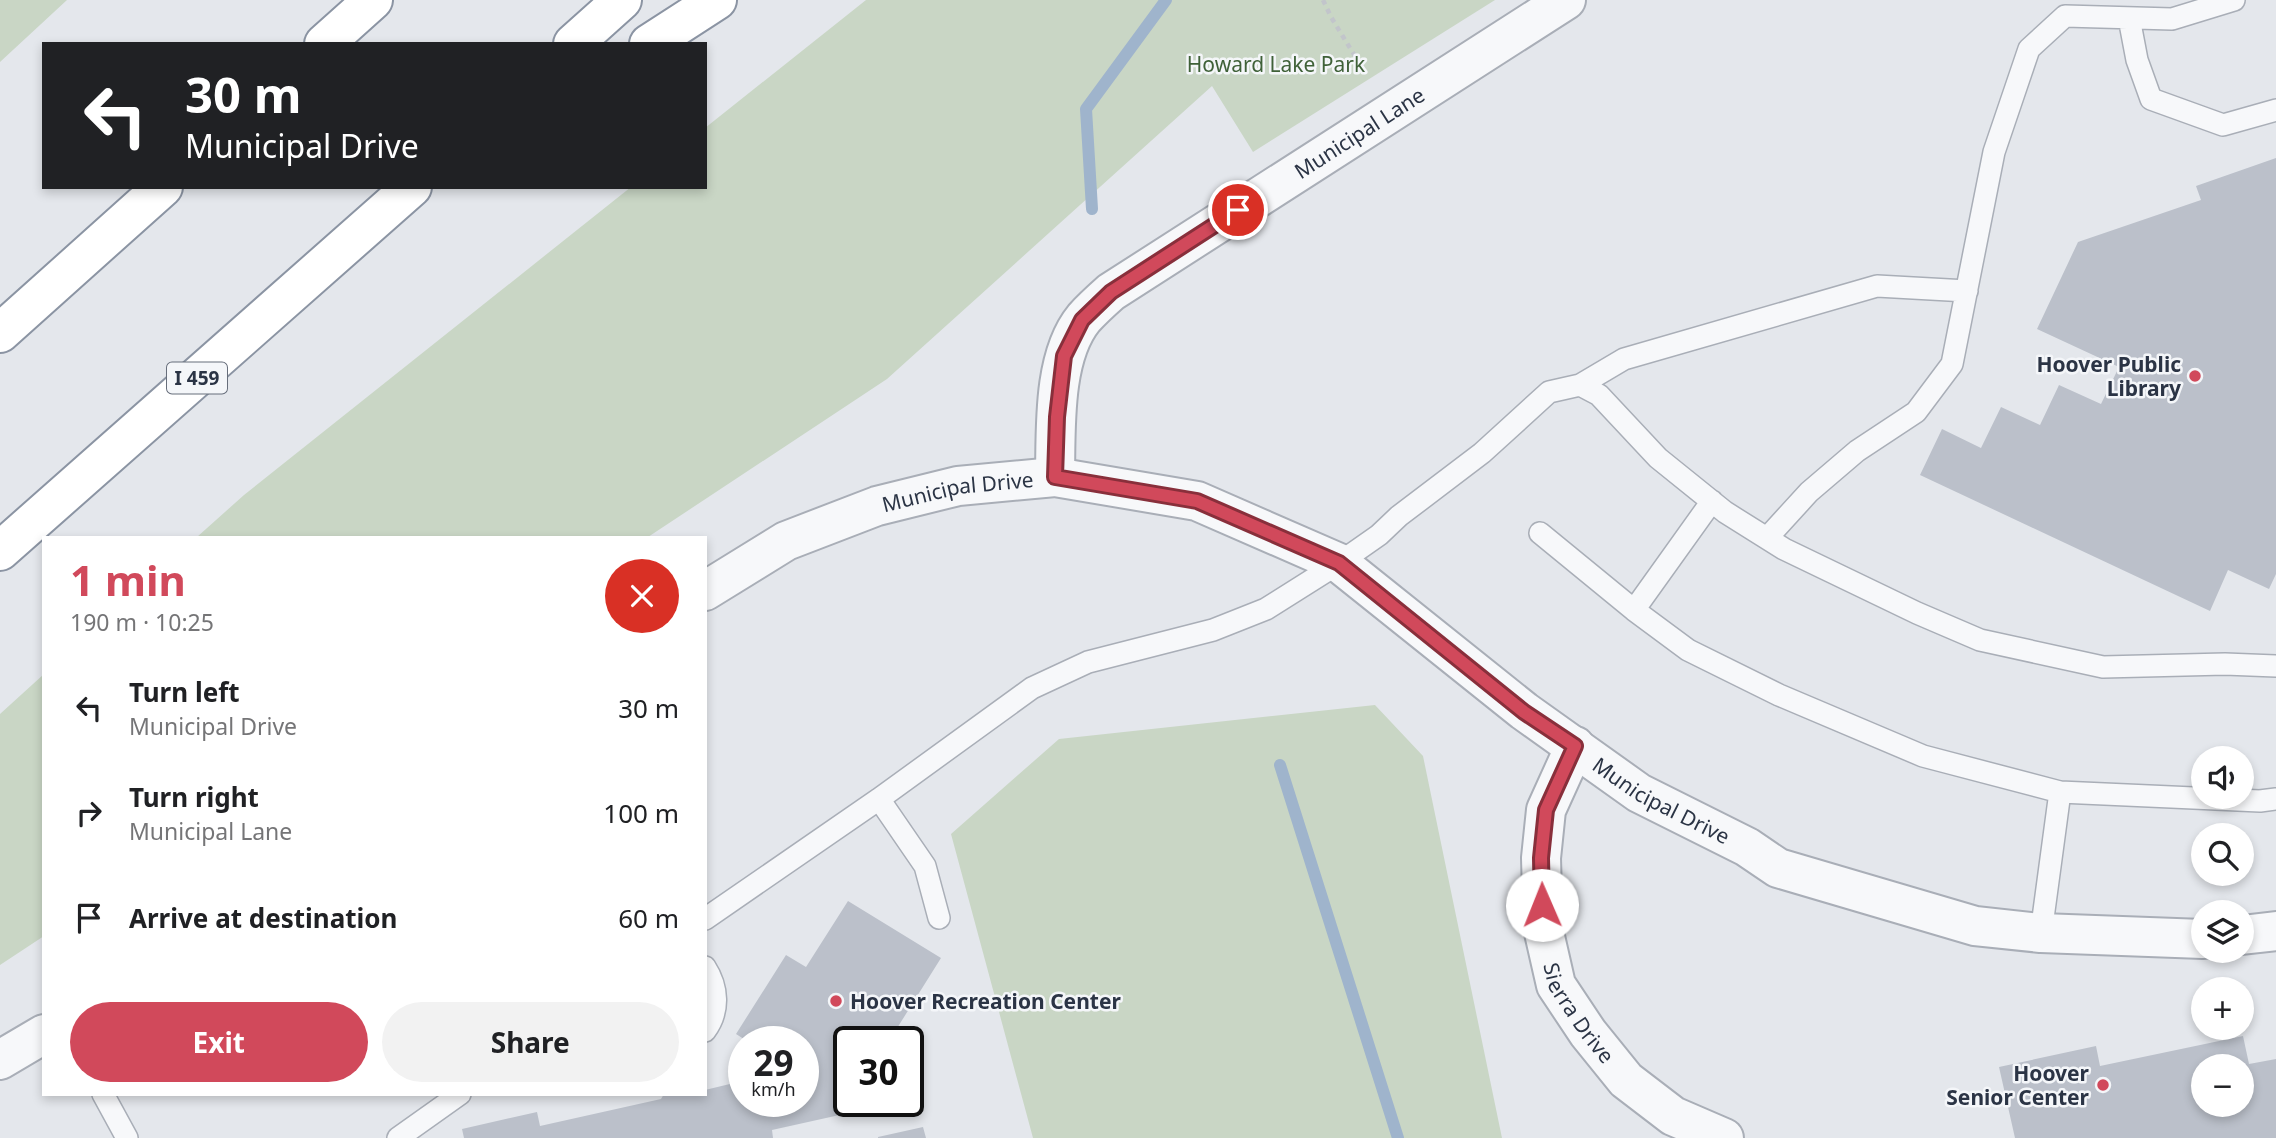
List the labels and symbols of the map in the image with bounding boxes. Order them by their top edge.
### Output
park label: Howard Lake Park [1187,50,1366,78]
street label: Municipal Lane [1289,81,1430,185]
pin [1208,180,1268,240]
place label: Hoover Public Library [2036,350,2181,402]
road number: I 459 [167,362,227,394]
marker: Hoover Public Library [2187,368,2203,384]
street label: Municipal Drive [879,465,1035,518]
street label: Municipal Drive [1587,751,1735,850]
position arrow [1505,868,1579,942]
street label: Sierra Drive [1537,960,1621,1069]
place label: Hoover Recreation Center [850,987,1121,1015]
marker: Hoover Recreation Center [828,993,844,1009]
speed limit sign: 30 [833,1026,924,1117]
place label: Hoover Senior Center [1946,1059,2090,1111]
marker: Hoover Senior Center [2095,1077,2111,1093]

